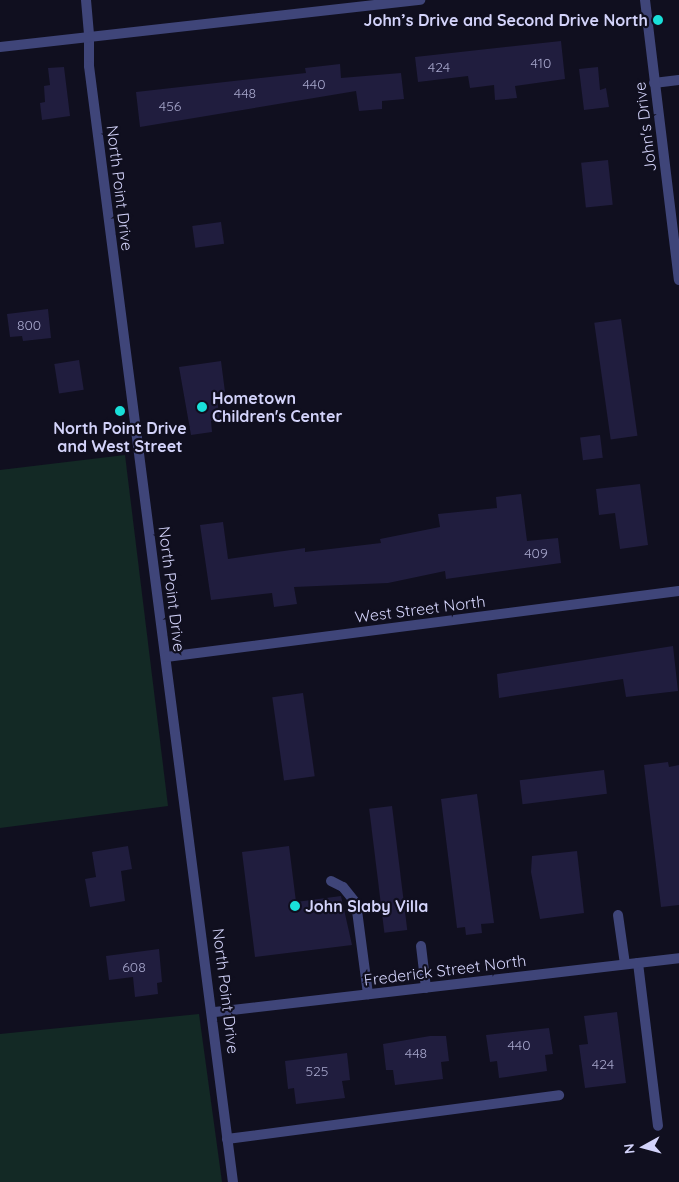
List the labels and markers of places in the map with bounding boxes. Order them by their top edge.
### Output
place label: John’s Drive and Second Drive North [364,10,648,30]
marker: John’s Drive and Second Drive North [652,14,664,26]
place label: Hometown Children's Center [212,388,342,426]
marker: Hometown Children's Center [196,401,208,413]
marker: North Point Drive and West Street [114,405,126,417]
place label: North Point Drive and West Street [53,418,187,456]
place label: John Slaby Villa [305,896,428,916]
marker: John Slaby Villa [289,900,301,912]

